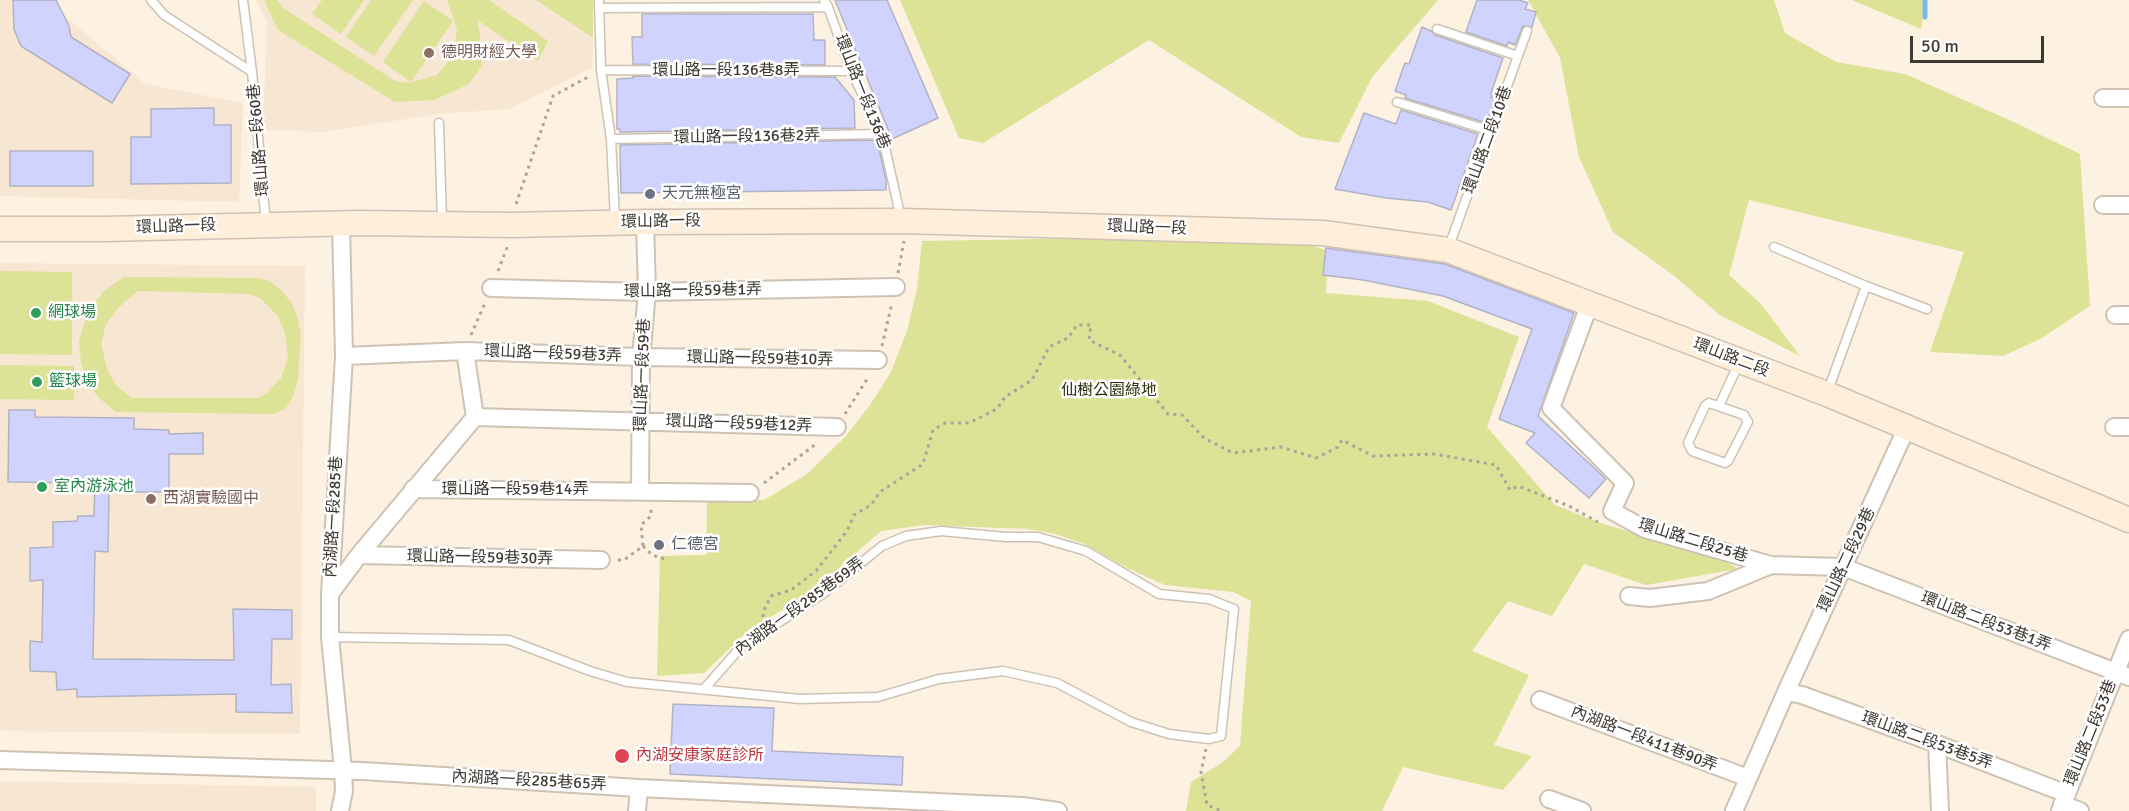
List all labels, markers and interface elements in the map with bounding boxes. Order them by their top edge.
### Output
scale bar [1913,24,2046,62]
street label: 環山路一段136巷 [830,32,894,152]
text: 50 m [1921,35,1959,57]
place label: 德明財經大學 [441,43,537,63]
marker: 德明財經大學 [422,46,436,60]
street label: 環山路一段136巷8弄 [653,61,799,81]
street label: 環山路一段60巷 [245,83,273,197]
street label: 環山路二段10巷 [1460,83,1516,197]
street label: 環山路一段136巷2弄 [674,126,820,148]
place label: 天元無極宮 [662,184,742,204]
marker: 天元無極宮 [643,187,657,201]
street label: 環山路一段 [621,212,701,232]
street label: 環山路一段 [136,216,216,238]
street label: 環山路一段 [1107,217,1187,239]
street label: 環山路一段59巷1弄 [624,280,762,302]
place label: 網球場 [48,303,96,323]
marker: 網球場 [29,306,43,320]
street label: 環山路一段59巷 [631,318,655,432]
street label: 環山路二段 [1690,335,1772,381]
street label: 環山路一段59巷3弄 [484,342,622,366]
street label: 環山路一段59巷10弄 [687,348,833,370]
place label: 籃球場 [49,372,97,392]
marker: 籃球場 [30,375,44,389]
park label: 仙樹公園綠地 [1061,381,1157,401]
street label: 環山路一段59巷12弄 [665,412,813,436]
street label: 內湖路一段285巷 [321,456,347,578]
place label: 室內游泳池 [54,477,134,497]
marker: 室內游泳池 [35,480,49,494]
street label: 環山路一段59巷14弄 [442,480,588,500]
place label: 西湖實驗國中 [163,489,259,509]
marker: 西湖實驗國中 [144,492,158,506]
street label: 環山路二段29巷 [1814,505,1880,615]
street label: 環山路二段25巷 [1636,515,1750,567]
place label: 仁德宮 [671,535,719,555]
marker: 仁德宮 [652,538,666,552]
street label: 環山路一段59巷30弄 [407,547,553,569]
street label: 內湖路一段285巷69弄 [732,554,868,660]
street label: 環山路二段53巷1弄 [1918,588,2054,656]
street label: 環山路二段53巷 [2061,677,2121,789]
street label: 內湖路一段411巷90弄 [1568,702,1720,776]
street label: 環山路二段53巷5弄 [1859,708,1995,774]
place label: 內湖安康家庭診所 [636,746,764,766]
marker: 內湖安康家庭診所 [613,747,631,765]
street label: 內湖路一段285巷65弄 [451,767,607,795]

